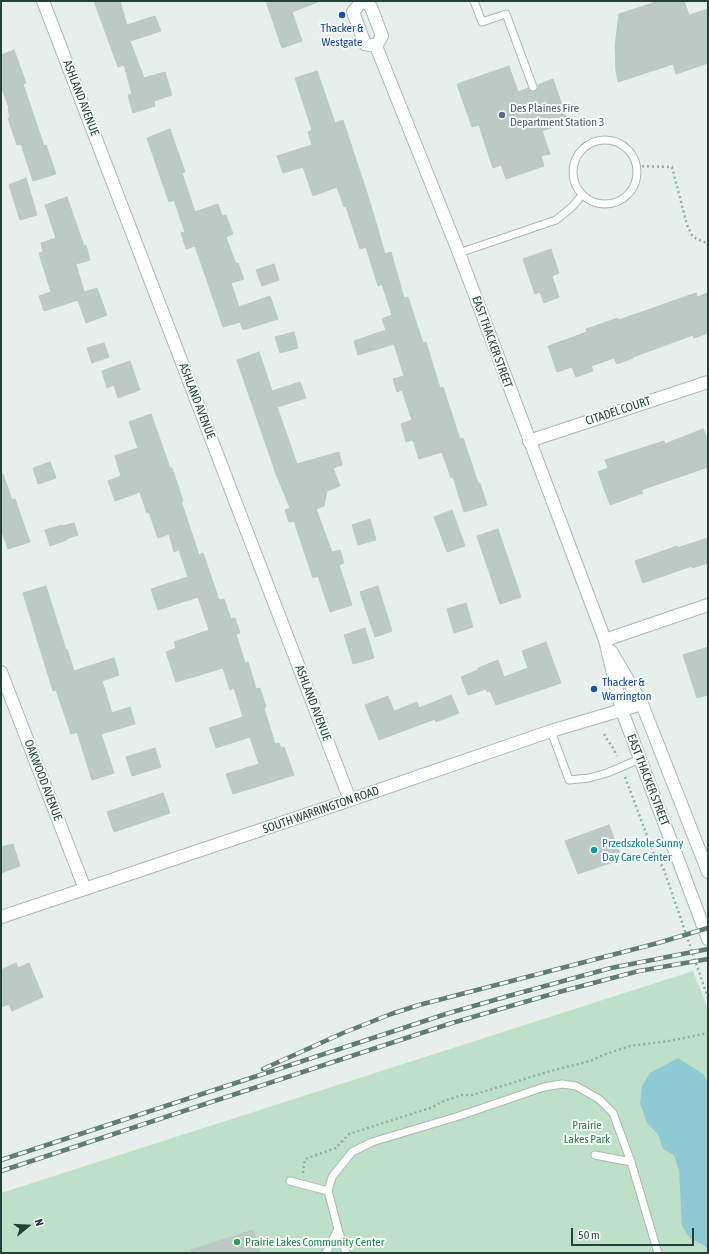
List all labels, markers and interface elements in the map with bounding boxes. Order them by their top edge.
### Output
marker: Thacker & Westgate [337,10,347,20]
place label: Thacker & Westgate [321,21,363,49]
street label: ASHLAND AVENUE [60,58,102,138]
place label: Des Plaines Fire Department Station 3 [510,101,604,129]
marker: Des Plaines Fire Department Station 3 [497,110,507,120]
street label: EAST THACKER STREET [469,294,515,390]
street label: ASHLAND AVENUE [176,361,218,441]
street label: CITADEL COURT [584,394,652,428]
street label: ASHLAND AVENUE [292,663,334,743]
place label: Thacker & Warrington [602,675,652,703]
marker: Thacker & Warrington [589,684,599,694]
street label: EAST THACKER STREET [624,732,672,828]
street label: OAKWOOD AVENUE [21,737,65,823]
street label: SOUTH WARRINGTON ROAD [261,783,381,837]
place label: Przedszkole Sunny Day Care Center [602,836,684,864]
marker: Przedszkole Sunny Day Care Center [589,845,599,855]
park label: Prairie Lakes Park [564,1118,610,1146]
north arrow [8,1206,48,1246]
text: N [33,1217,46,1227]
scale bar [573,1220,696,1246]
text: 50 m [578,1228,600,1242]
place label: Prairie Lakes Community Center [245,1235,384,1249]
marker: Prairie Lakes Community Center [232,1237,242,1247]

